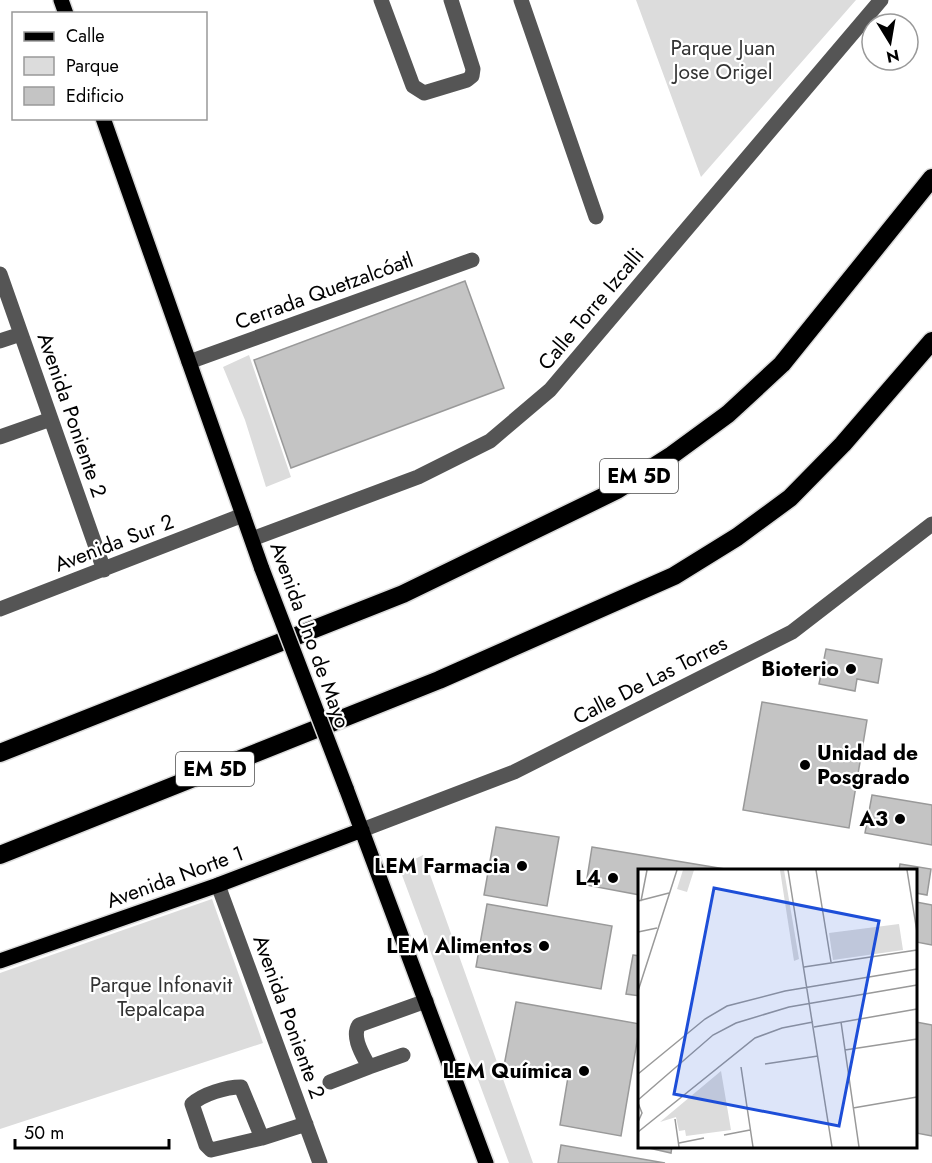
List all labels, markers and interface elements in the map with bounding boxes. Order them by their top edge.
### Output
legend [12,12,207,120]
north arrow [860,12,920,72]
text: Calle [66,23,105,49]
park label: Parque Juan Jose Origel [670,33,776,87]
text: N [884,44,901,69]
text: Parque [66,53,119,79]
text: Edificio [66,83,124,109]
street label: Calle Torre Izcalli [531,241,651,377]
street label: Cerrada Quetzalcóatl [231,245,417,337]
street label: Avenida Poniente 2 [30,329,114,501]
road number: EM 5D [600,459,678,493]
street label: Avenida Sur 2 [50,507,178,579]
street label: Avenida Uno de Mayo [262,538,358,732]
street label: Calle De Las Torres [568,628,732,732]
place label: Bioterio [761,654,839,684]
marker: Bioterio [844,662,858,676]
place label: Unidad de Posgrado [817,738,918,792]
road number: EM 5D [176,752,254,786]
marker: Unidad de Posgrado [798,758,812,772]
place label: A3 [859,804,888,834]
marker: A3 [893,812,907,826]
street label: Avenida Norte 1 [102,838,248,916]
place label: LEM Farmacia [374,851,510,881]
marker: LEM Farmacia [515,859,529,873]
place label: L4 [575,863,601,893]
inset map [638,869,917,1148]
marker: L4 [606,871,620,885]
street label: Avenida Poniente 2 [245,931,333,1103]
place label: LEM Alimentos [386,931,532,961]
marker: LEM Alimentos [537,939,551,953]
park label: Parque Infonavit Tepalcapa [90,970,232,1024]
place label: LEM Química [443,1056,572,1086]
marker: LEM Química [577,1064,591,1078]
scale bar [15,1112,170,1150]
text: 50 m [24,1120,64,1146]

